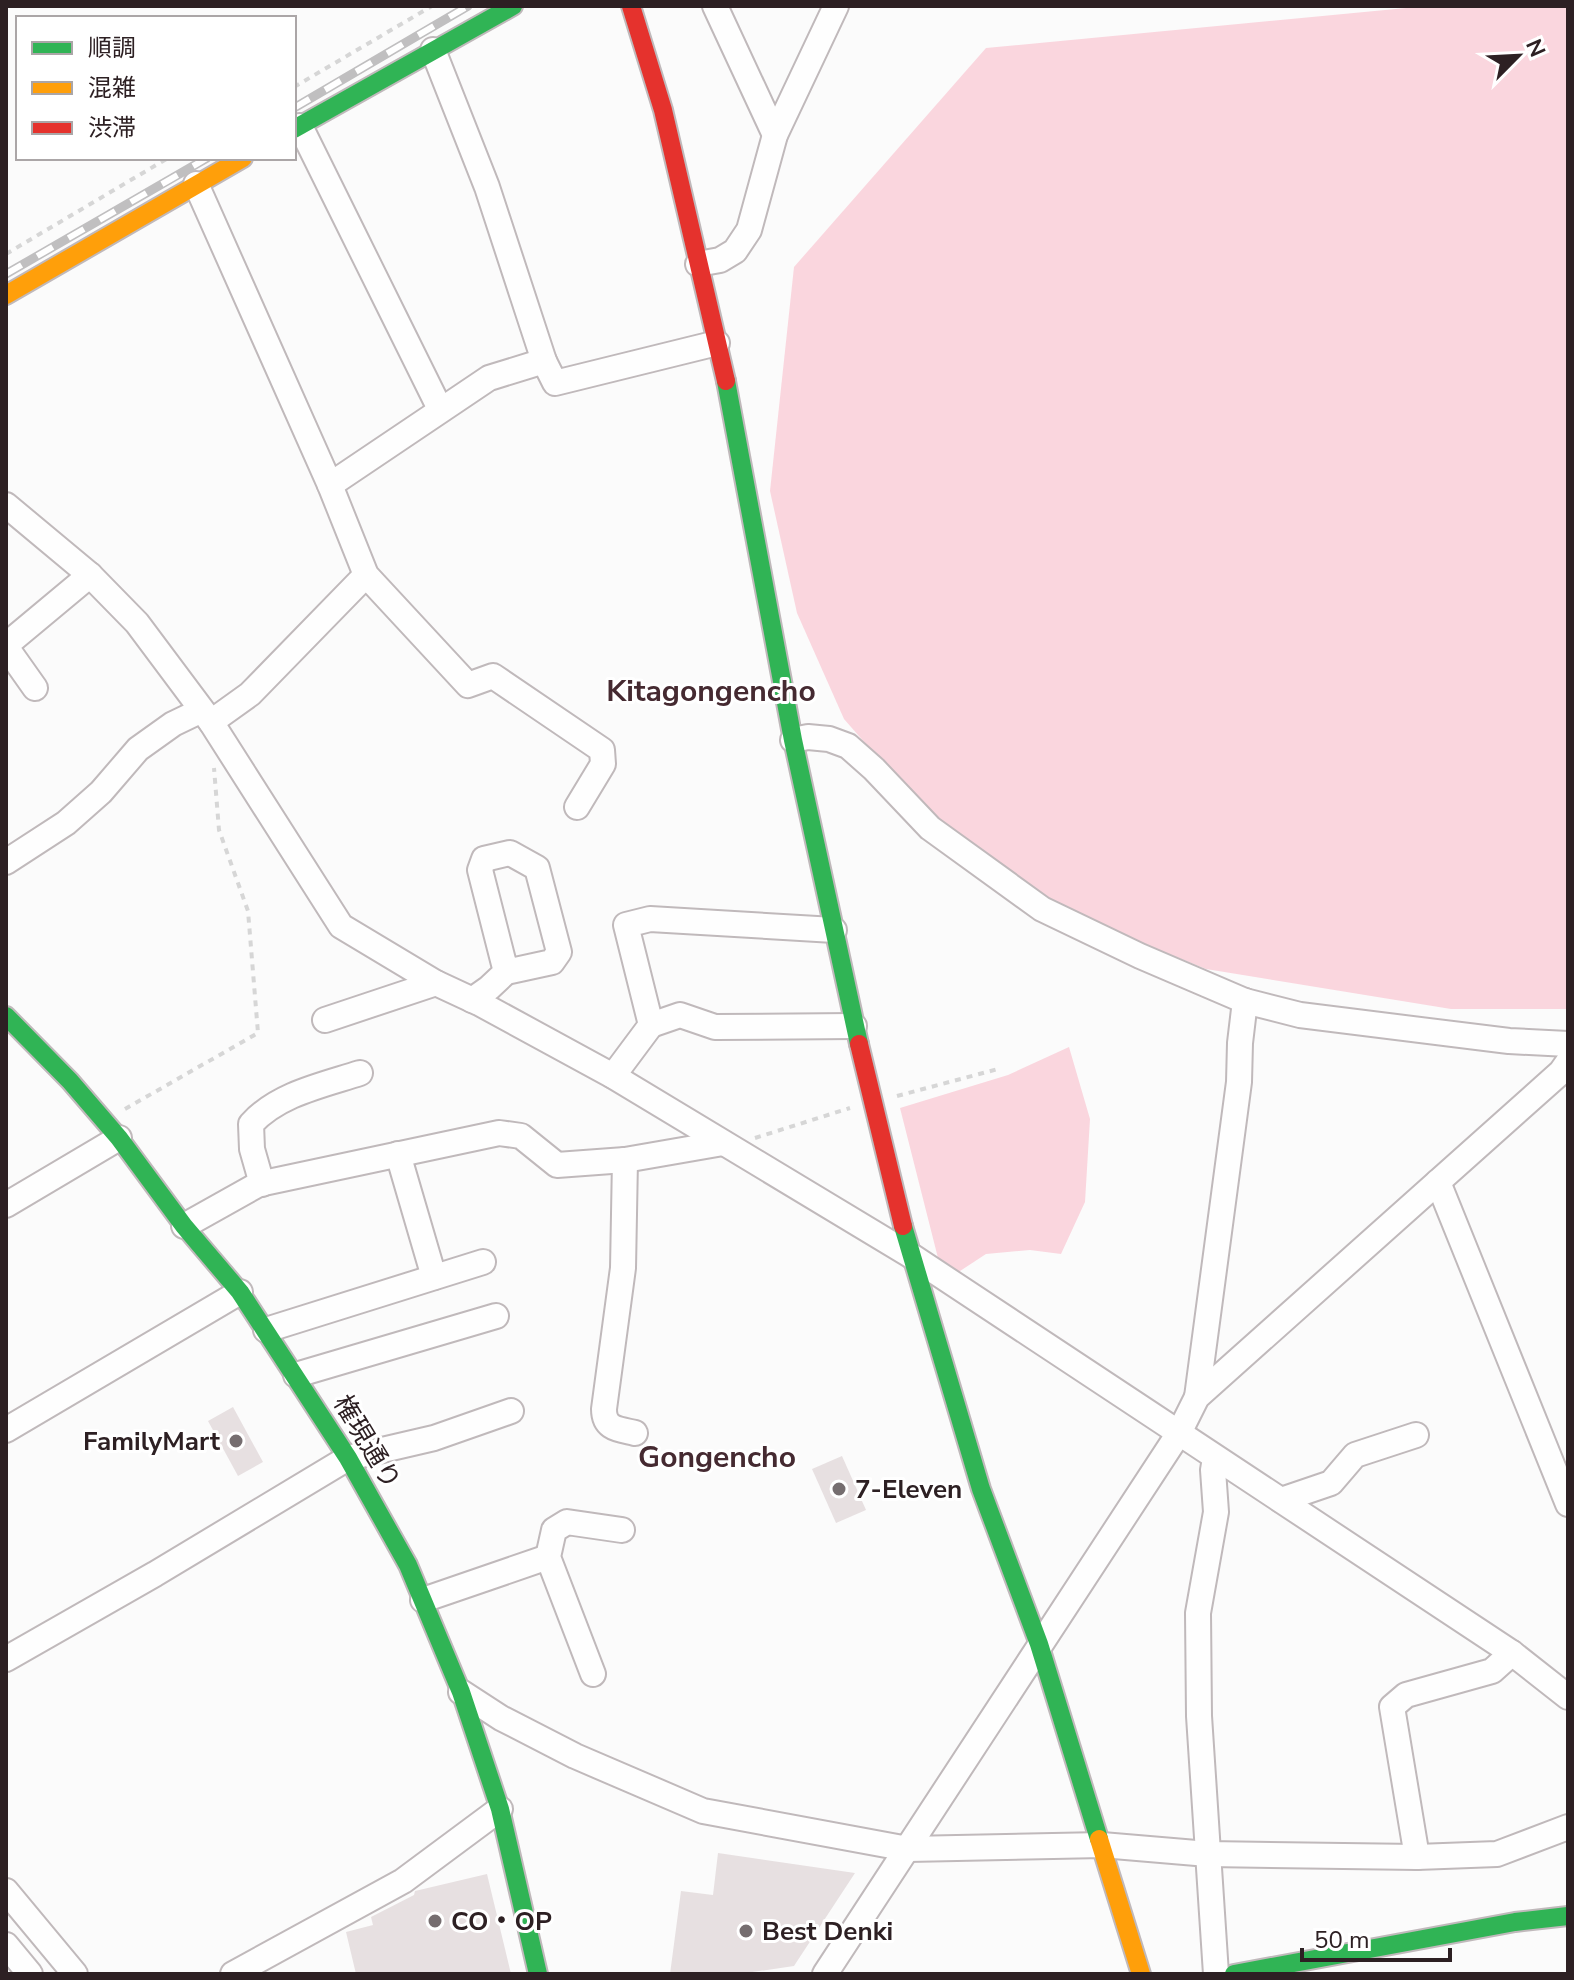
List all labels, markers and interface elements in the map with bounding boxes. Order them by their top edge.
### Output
legend [16,16,296,160]
north arrow [1478,16,1558,96]
text: 順調 [88,32,136,64]
text: N [1518,35,1552,62]
text: 混雑 [88,72,136,104]
text: 渋滞 [88,112,136,144]
district label: Kitagongencho [606,671,816,712]
street label: 権現通り [325,1388,409,1496]
place label: FamilyMart [83,1424,221,1459]
marker: FamilyMart [227,1432,245,1450]
district label: Gongencho [638,1437,796,1478]
place label: 7-Eleven [855,1472,962,1507]
marker: 7-Eleven [830,1480,848,1498]
place label: CO・OP [451,1904,552,1939]
marker: CO・OP [426,1912,444,1930]
scale bar [1302,1912,1450,1962]
place label: Best Denki [762,1914,893,1949]
marker: Best Denki [737,1922,755,1940]
text: 50 m [1314,1924,1370,1956]

